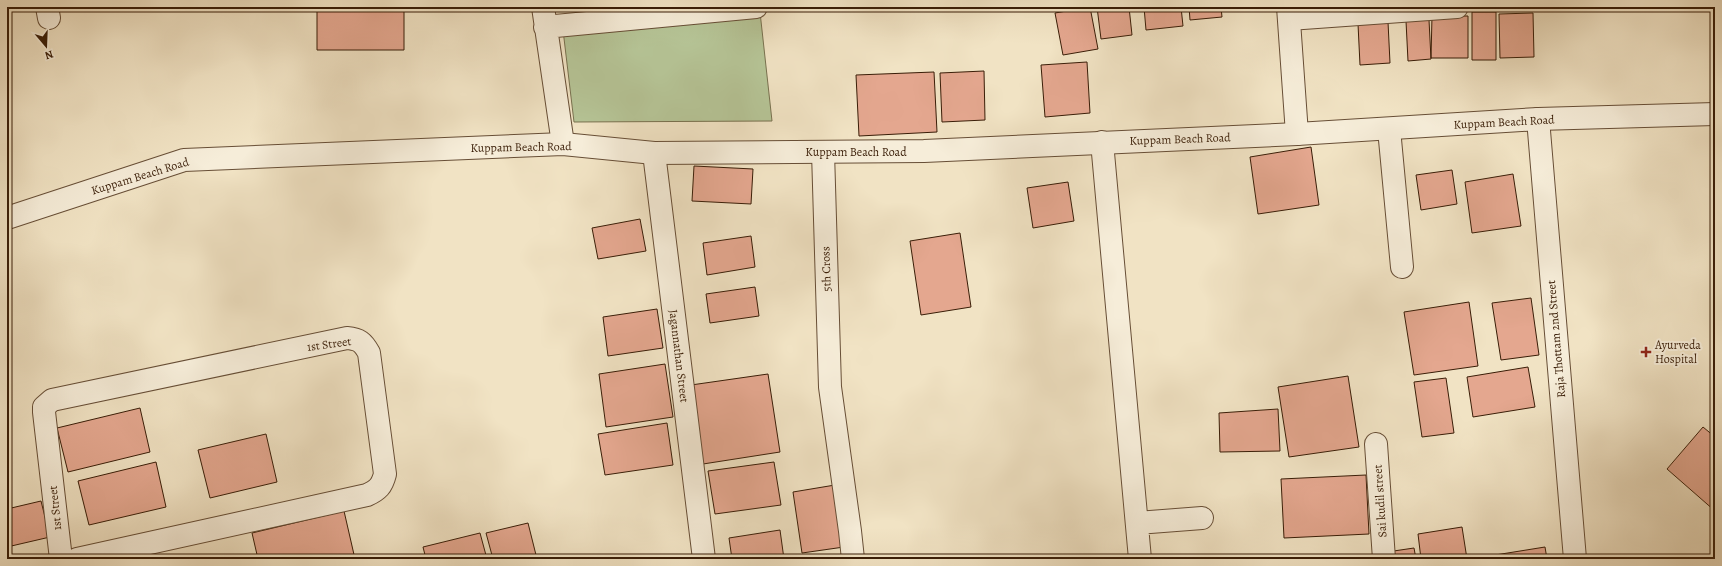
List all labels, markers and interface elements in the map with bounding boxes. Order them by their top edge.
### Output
north arrow [26,26,66,66]
text: N [43,47,55,63]
street label: Kuppam Beach Road [1453,111,1556,133]
street label: Kuppam Beach Road [1129,129,1231,149]
street label: Kuppam Beach Road [470,138,572,156]
street label: Kuppam Beach Road [805,144,907,160]
street label: Kuppam Beach Road [89,153,191,198]
street label: 5th Cross [817,246,835,292]
street label: Raja Thottam 2nd Street [1543,280,1569,398]
street label: Jagannathan Street [665,308,693,404]
street label: 1st Street [306,333,352,355]
place label: Ayurveda Hospital [1654,337,1701,367]
marker: Ayurveda Hospital [1640,346,1652,358]
street label: Sai kudil street [1369,464,1391,538]
street label: 1st Street [45,485,65,531]

